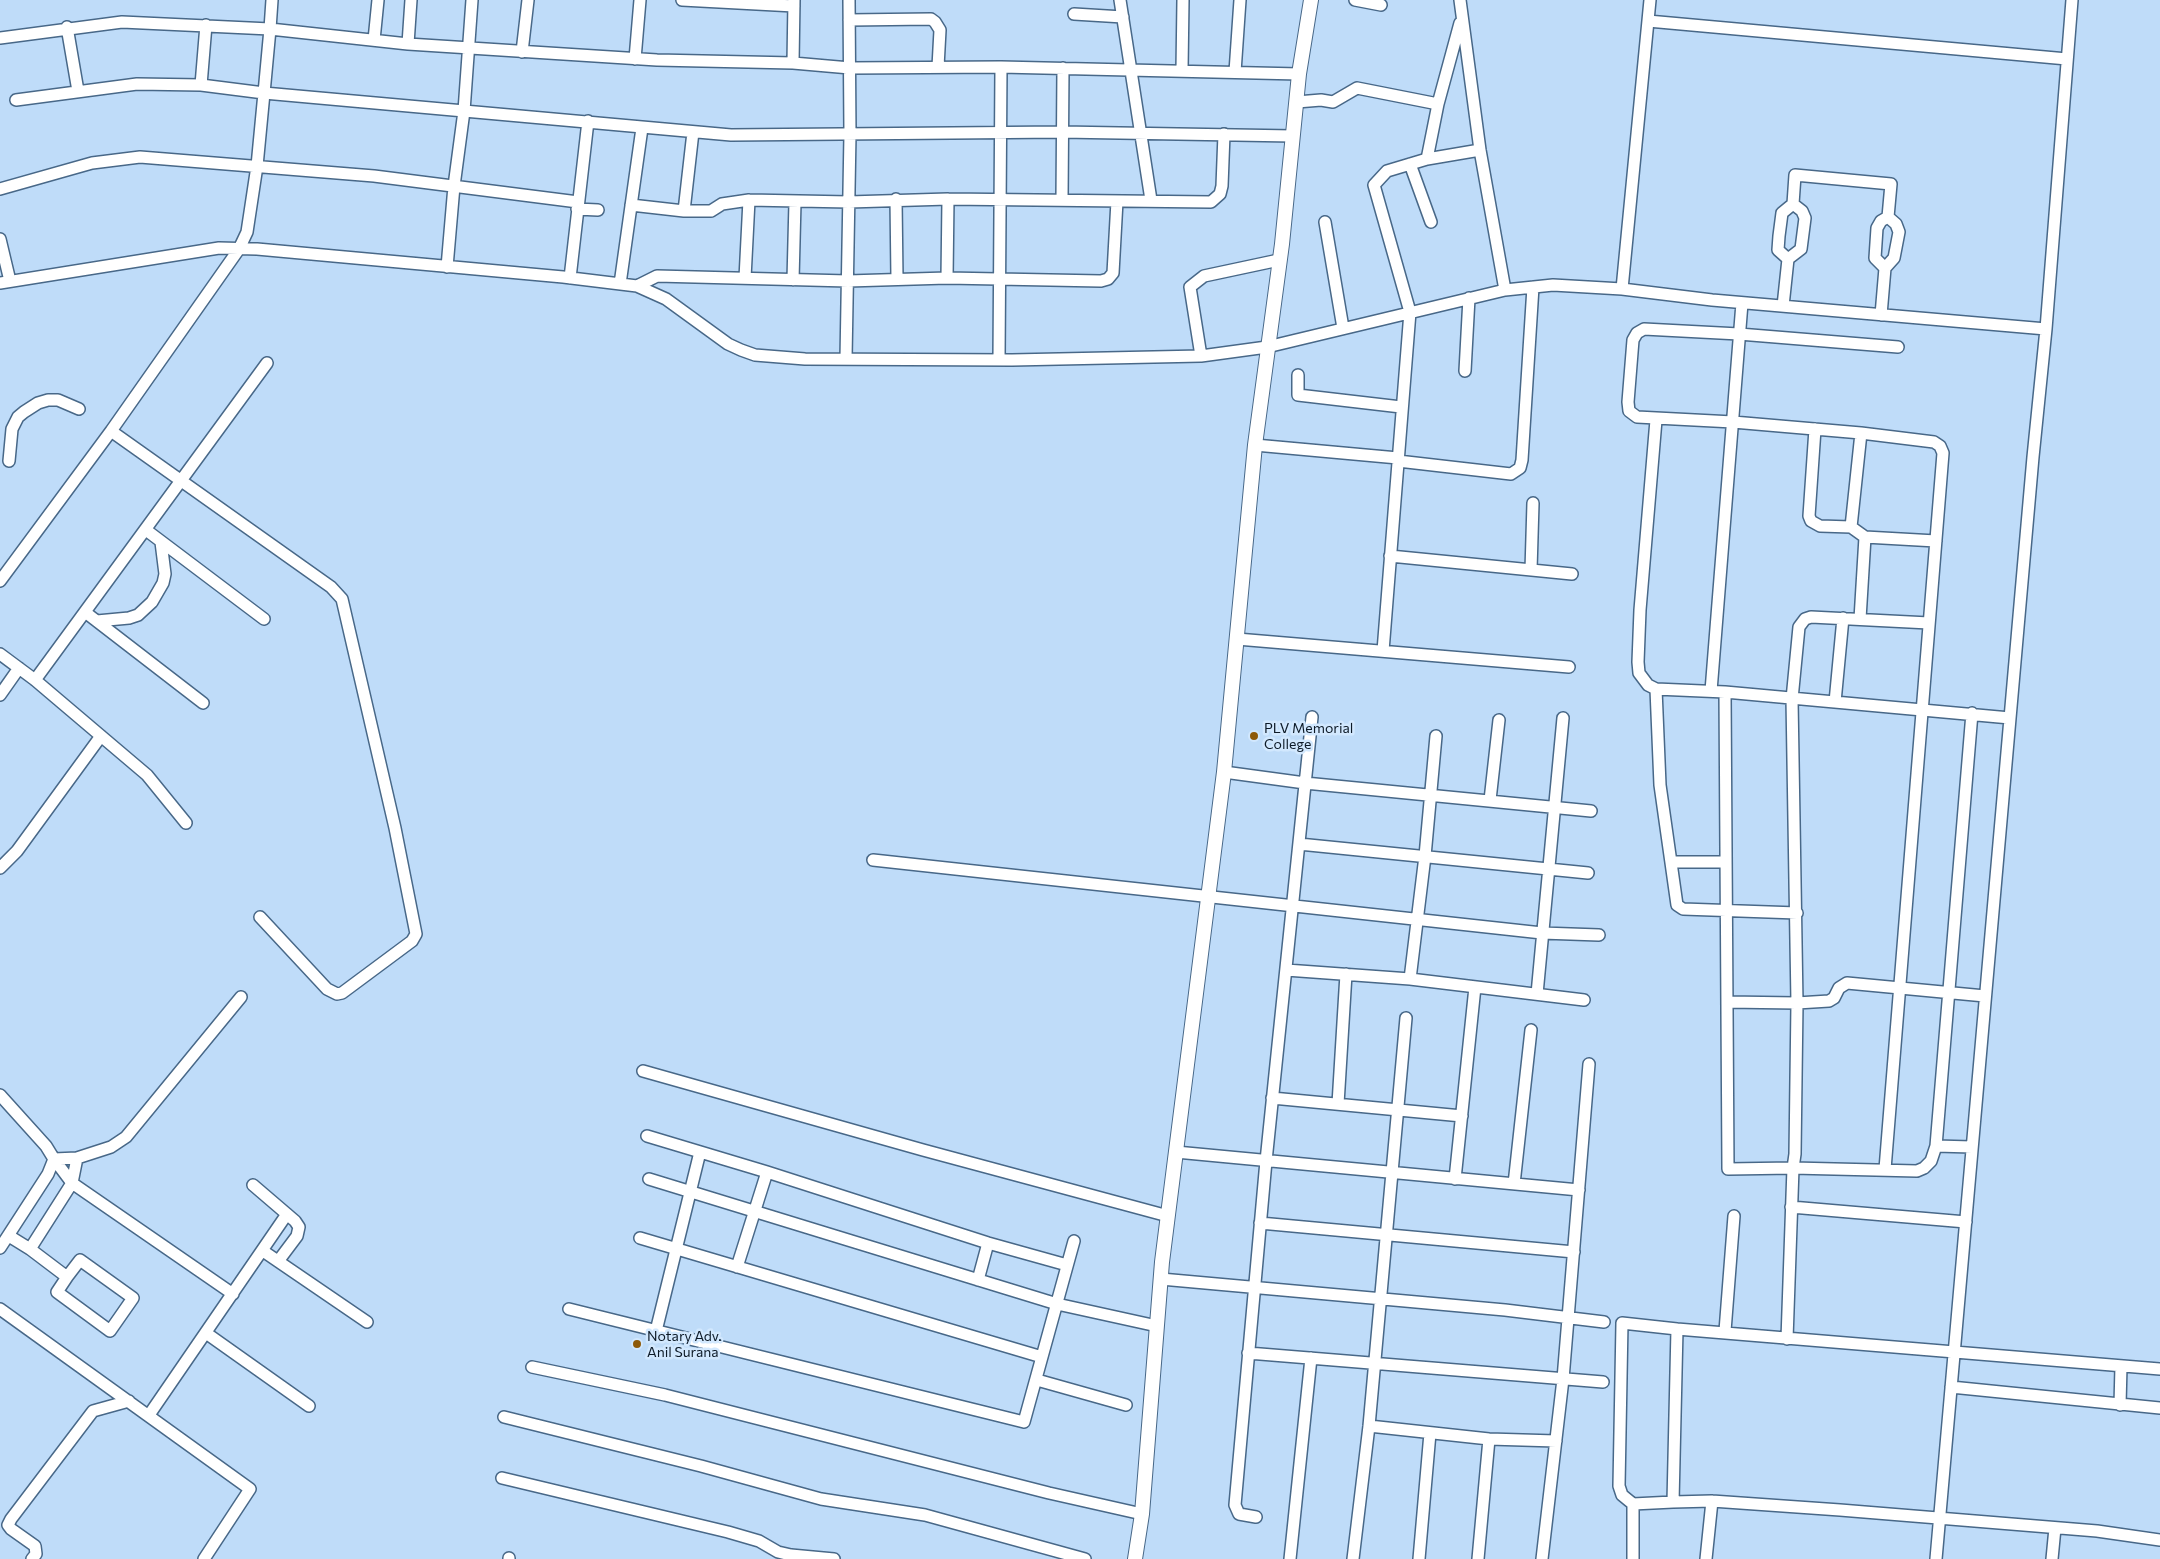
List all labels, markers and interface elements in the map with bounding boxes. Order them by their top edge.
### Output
place label: PLV Memorial College [1264,720,1353,752]
marker: PLV Memorial College [1248,730,1260,742]
place label: Notary Adv. Anil Surana [647,1328,722,1360]
marker: Notary Adv. Anil Surana [631,1338,643,1350]

